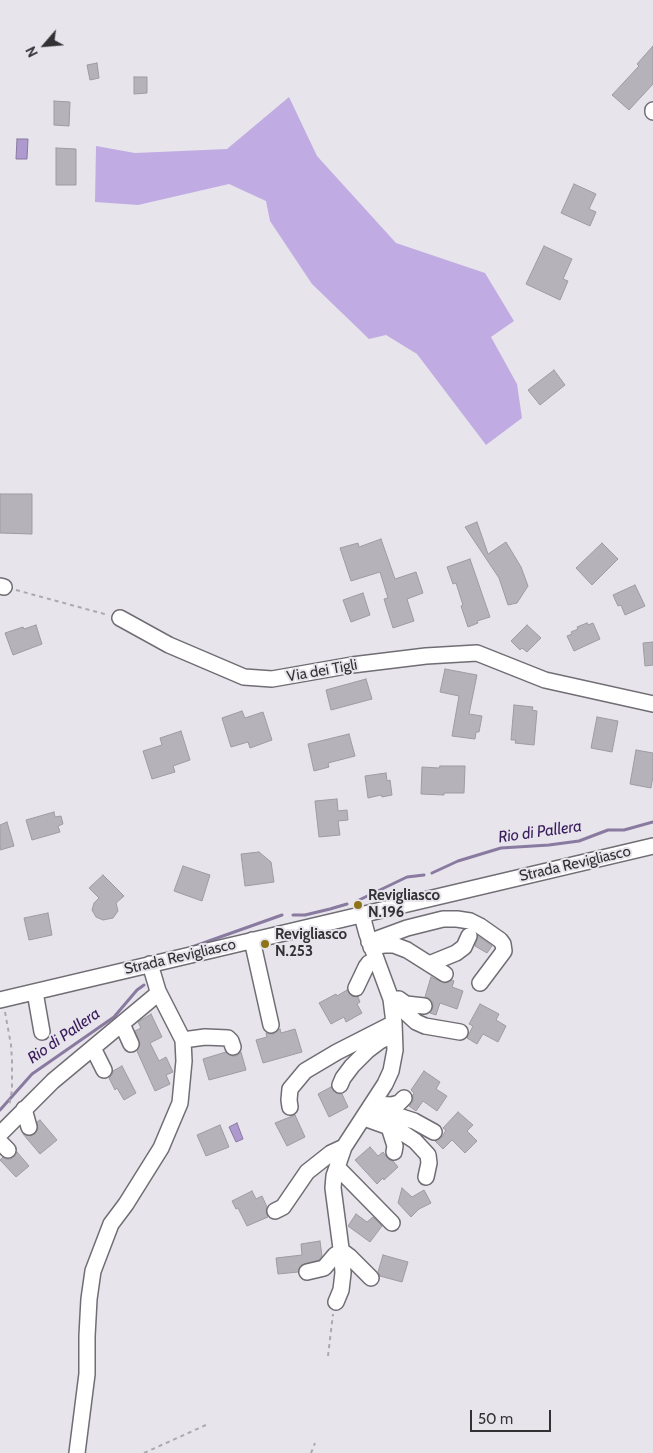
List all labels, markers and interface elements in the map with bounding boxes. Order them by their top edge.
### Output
north arrow [20,20,70,70]
text: N [21,43,42,60]
street label: Via dei Tigli [285,656,359,686]
water label: Rio di Pallera [497,817,583,847]
street label: Strada Revigliasco [518,842,632,886]
place label: Revigliasco N.196 [368,887,440,922]
marker: Revigliasco N.196 [352,899,364,911]
place label: Revigliasco N.253 [275,926,347,961]
street label: Strada Revigliasco [123,935,237,979]
marker: Revigliasco N.253 [259,938,271,950]
water label: Rio di Pallera [24,1004,104,1068]
scale bar [473,1400,554,1432]
text: 50 m [478,1410,513,1428]

